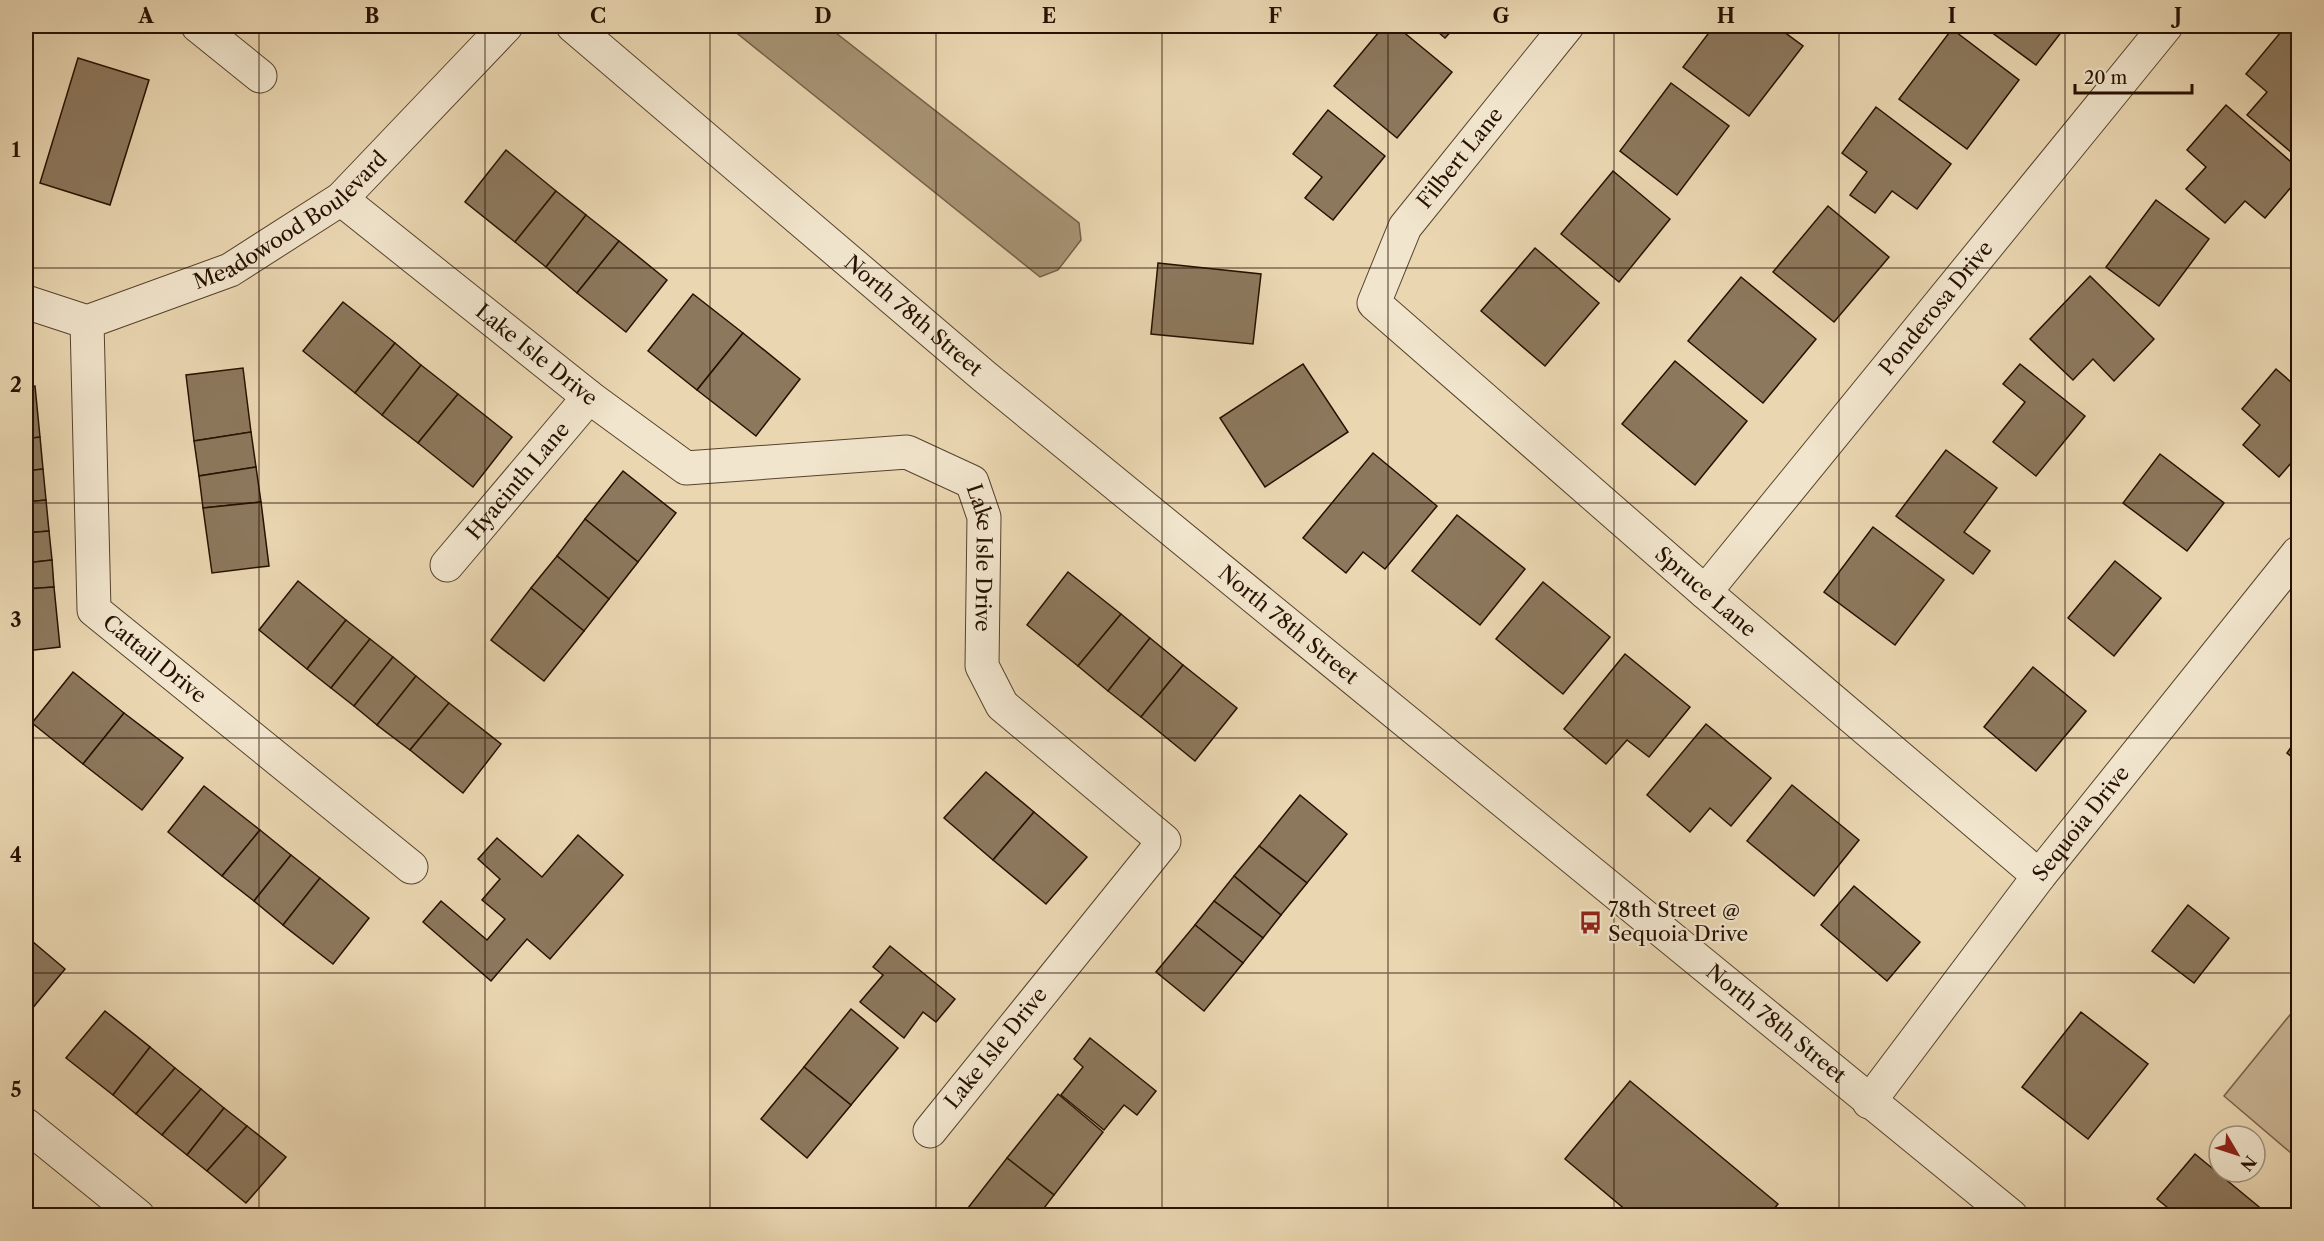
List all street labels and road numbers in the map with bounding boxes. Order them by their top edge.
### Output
street label: Filbert Lane [1411,102,1508,213]
street label: Meadowood Boulevard [190,145,392,294]
street label: Ponderosa Drive [1874,236,1998,380]
street label: North 78th Street [840,250,988,382]
street label: Lake Isle Drive [471,298,602,411]
street label: Hyacinth Lane [461,417,574,545]
street label: Lake Isle Drive [962,481,998,632]
street label: Spruce Lane [1650,541,1761,642]
street label: North 78th Street [1214,560,1364,689]
street label: Cattail Drive [98,609,212,708]
street label: Sequoia Drive [2027,761,2134,886]
street label: North 78th Street [1701,959,1852,1088]
street label: Lake Isle Drive [939,982,1052,1113]

